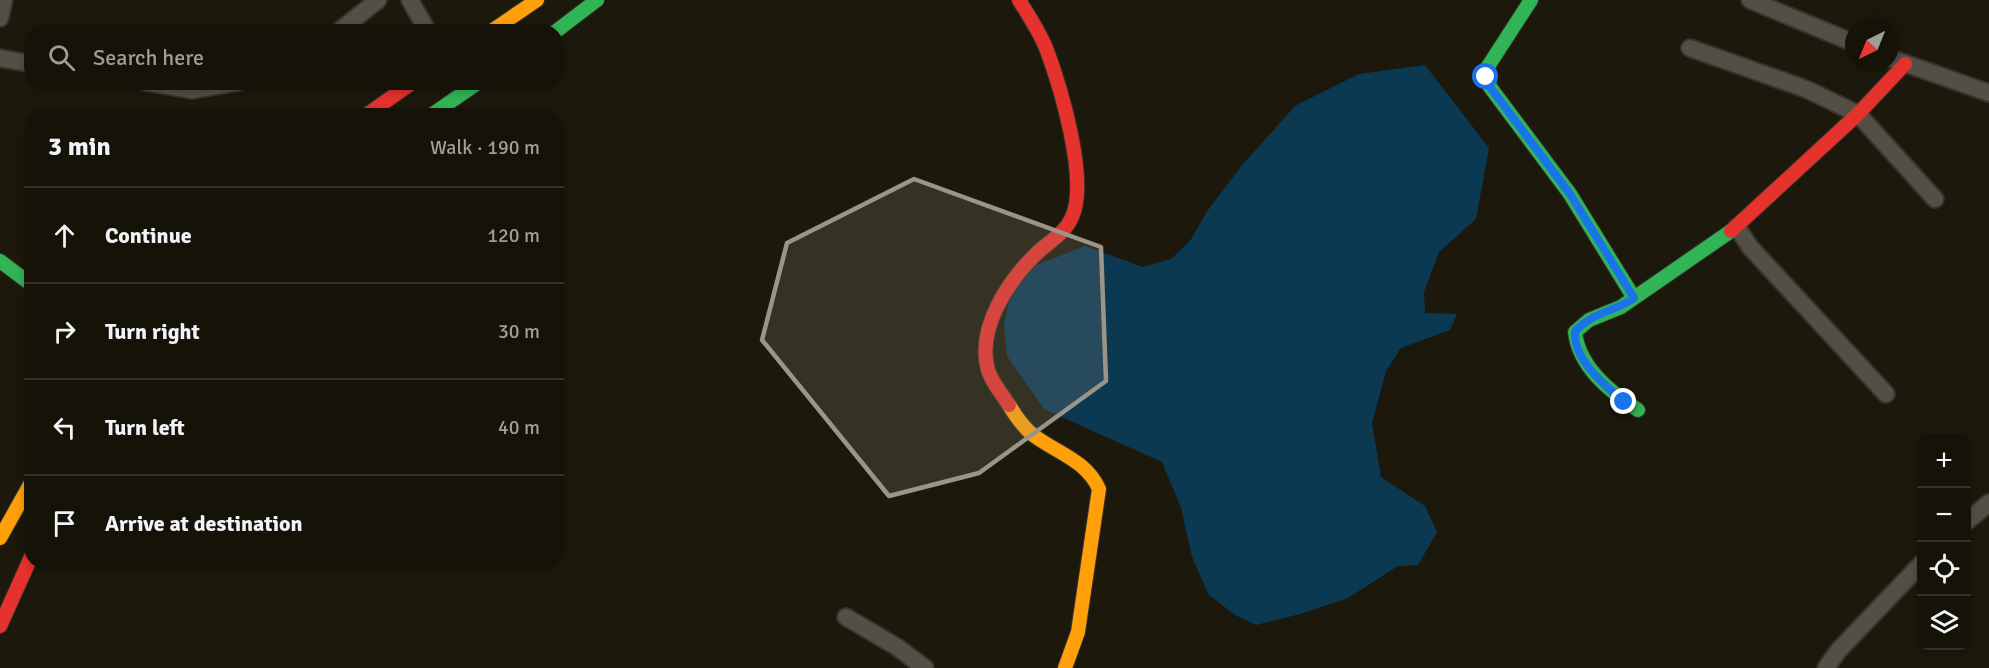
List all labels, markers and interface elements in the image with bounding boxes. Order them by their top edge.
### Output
north arrow [1845,18,1899,72]
search box [24,24,564,90]
icon: search [45,41,78,74]
text: Search here [93,44,204,71]
route start [1472,63,1498,89]
text: 3 min [48,131,111,163]
text: Walk · 190 m [430,135,540,160]
icon: ahead [48,219,81,252]
text: Continue [105,222,192,249]
text: 120 m [487,223,540,248]
icon: right [48,315,81,348]
text: Turn right [105,318,200,345]
text: 30 m [498,319,540,344]
route end [1610,388,1636,414]
icon: left [48,411,81,444]
text: Turn left [105,414,185,441]
text: 40 m [498,415,540,440]
map controls [1917,434,1971,650]
button: + [1917,434,1971,488]
button: − [1917,488,1971,542]
icon: arrive [48,507,81,540]
text: Arrive at destination [105,510,302,537]
button: locate [1917,542,1971,596]
button: layers [1917,596,1971,650]

